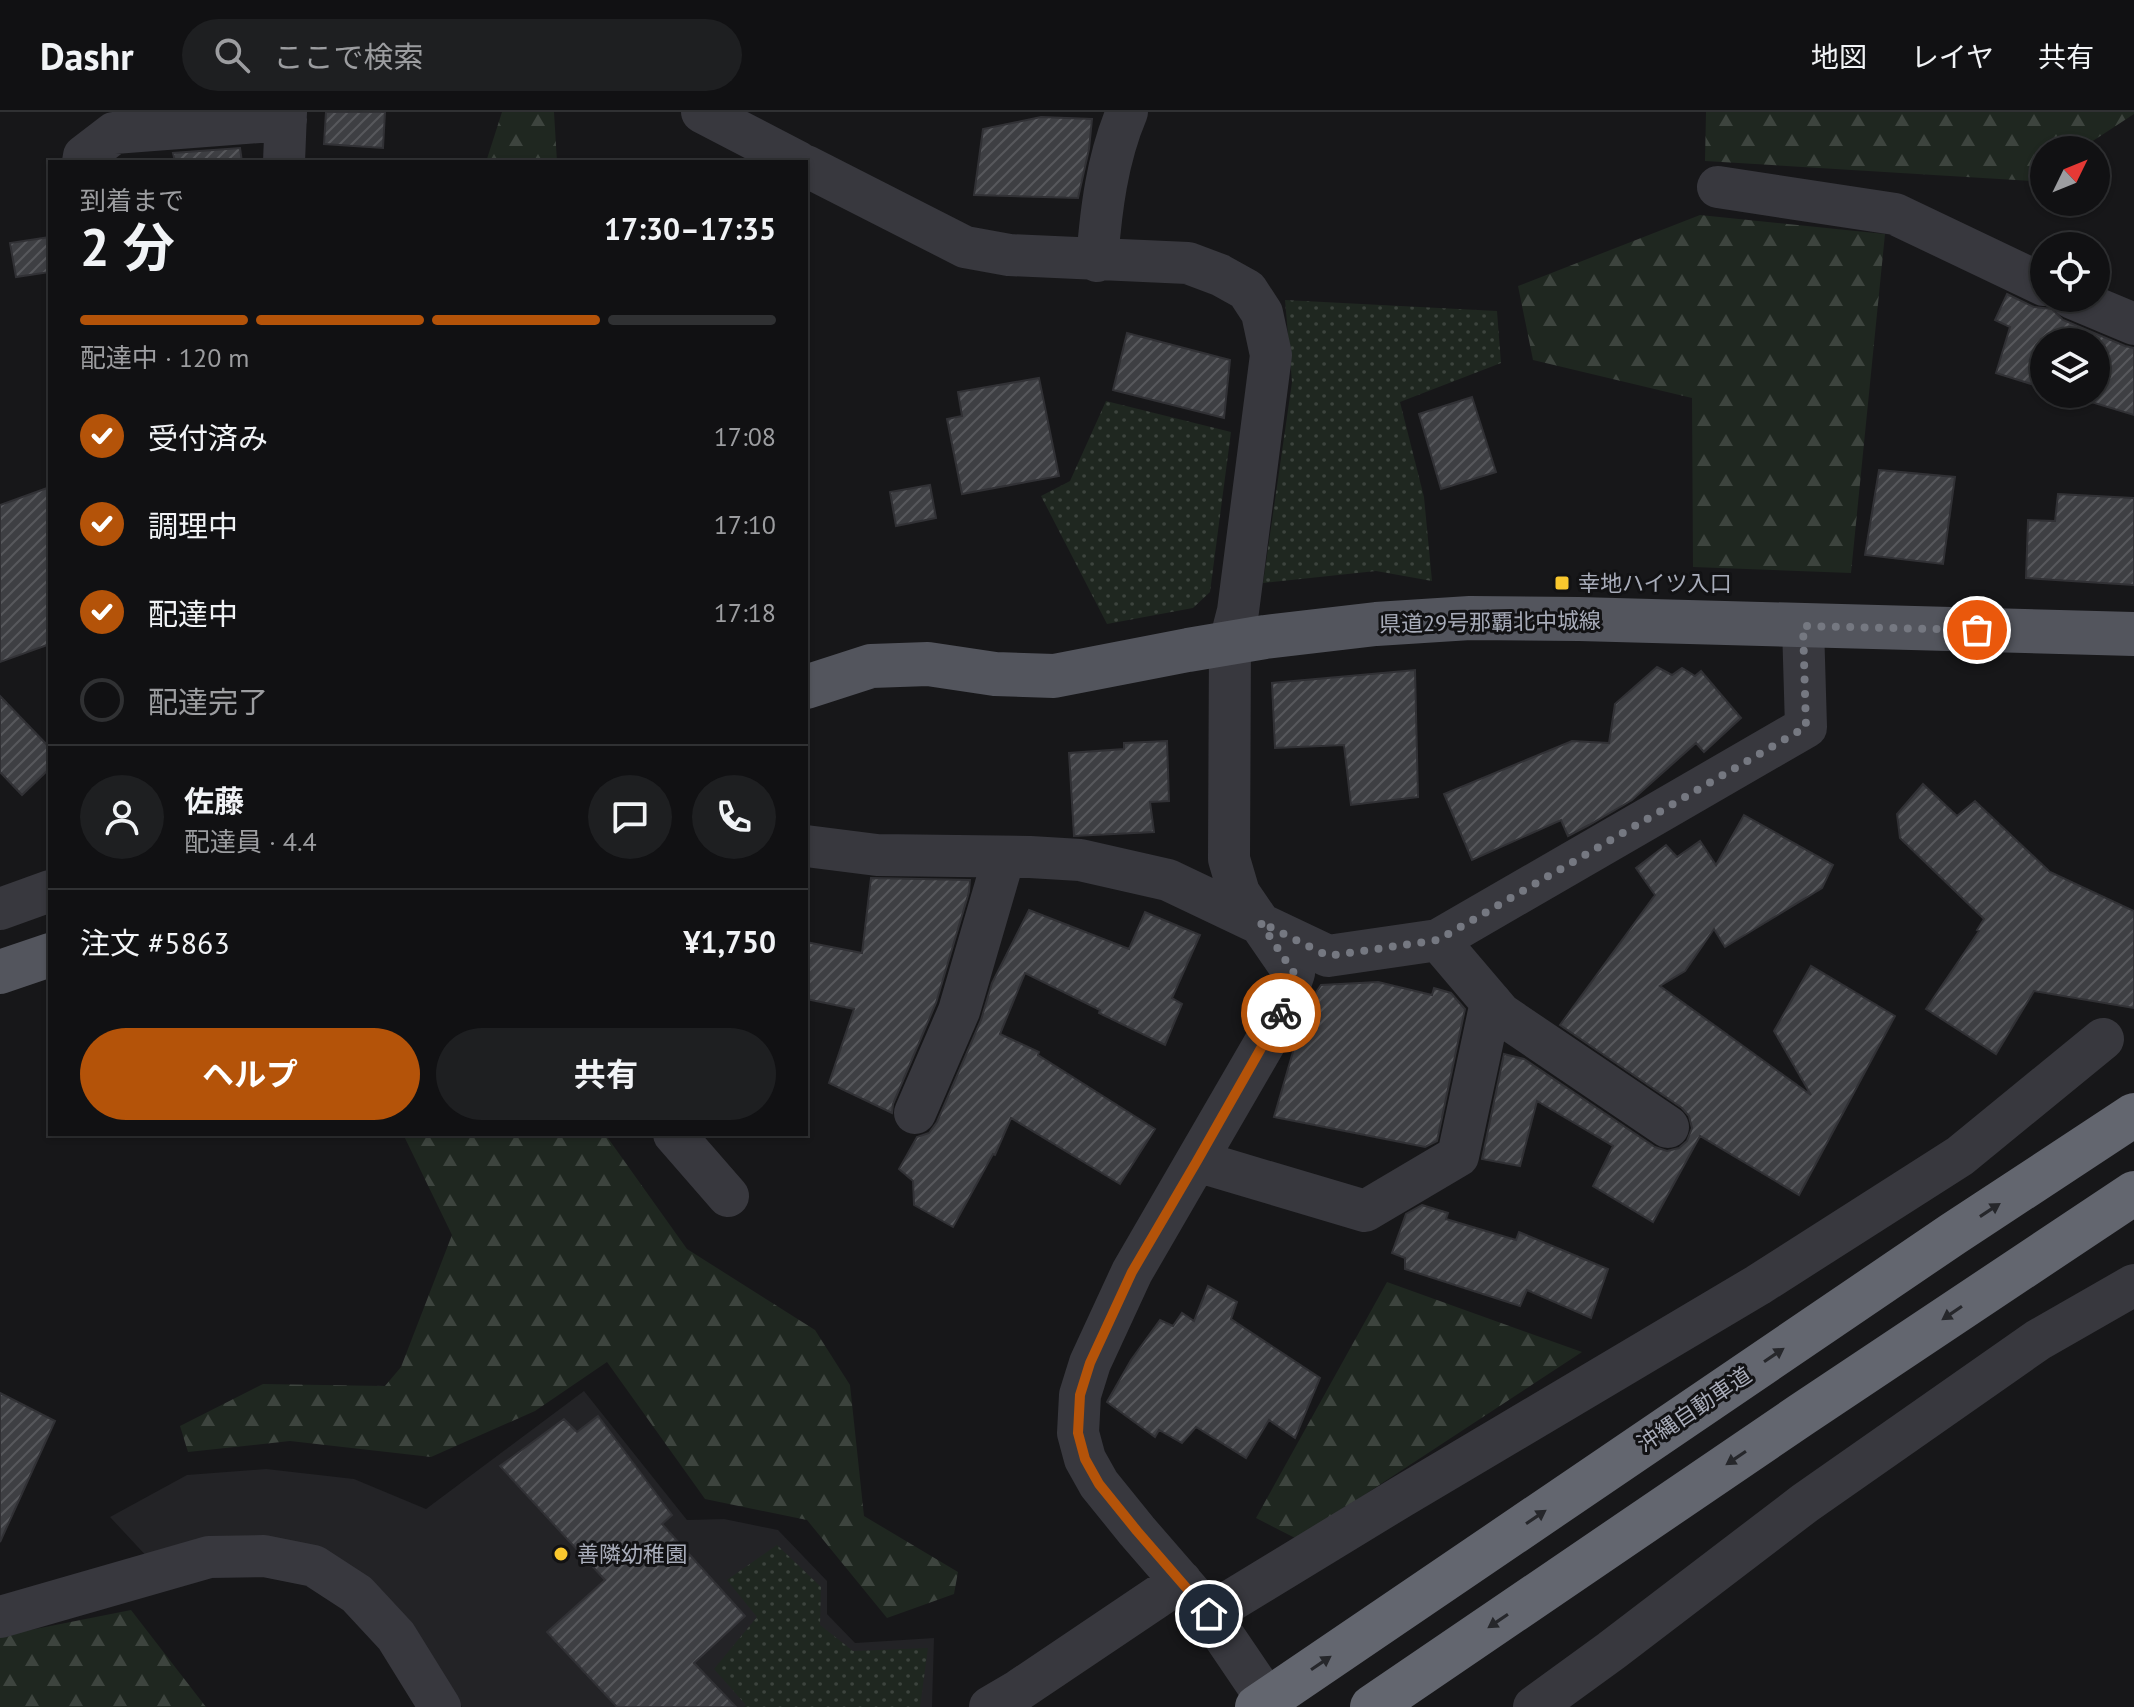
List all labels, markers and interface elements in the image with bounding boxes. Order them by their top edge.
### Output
search box [182,19,742,91]
text: Dashr [40,31,134,80]
icon: search [210,33,254,77]
text: ここで検索 [274,37,424,76]
text: 地図 [1811,38,1867,75]
text: レイヤ [1911,38,1994,75]
text: 共有 [2038,38,2094,75]
north arrow [2030,136,2110,216]
map controls [2030,136,2110,408]
text: 到着まで [80,184,184,217]
text: 17:30–17:35 [604,209,776,248]
text: 2 分 [80,213,175,280]
button: locate [2030,232,2110,312]
button: layers [2030,328,2110,408]
text: 配達中 · 120 m [80,341,249,374]
icon: check [80,414,124,458]
text: 受付済み [148,418,268,457]
text: 17:08 [714,420,776,453]
icon: check [80,502,124,546]
text: 調理中 [148,506,238,545]
text: 17:10 [714,508,776,541]
place label: 幸地ハイツ入口 [1578,569,1732,597]
marker: 幸地ハイツ入口 [1553,574,1571,592]
icon: check [80,590,124,634]
text: 配達中 [148,594,238,633]
text: 17:18 [714,596,776,629]
pin [1943,596,2011,664]
street label: 県道29号那覇北中城線 [1379,606,1601,638]
icon: bag [1955,608,1999,652]
text: 配達完了 [148,682,268,721]
button: person [80,775,164,859]
button: chat [588,775,672,859]
button: phone [692,775,776,859]
text: 佐藤 [184,781,244,820]
text: 配達員 · 4.4 [184,825,317,858]
text: ¥1,750 [683,922,776,961]
text: 注文 #5863 [80,923,230,962]
courier [1241,973,1321,1053]
icon: bike [1259,991,1303,1035]
button: ヘルプ [80,1028,420,1120]
button: 共有 [436,1028,776,1120]
one-way arrow [1979,1203,2001,1217]
one-way arrow [1941,1305,1963,1320]
one-way arrow [1763,1348,1785,1363]
street label: 沖縄自動車道 [1631,1360,1757,1458]
one-way arrow [1726,1451,1747,1466]
one-way arrow [1526,1510,1547,1525]
place label: 善隣幼稚園 [577,1540,687,1568]
marker: 善隣幼稚園 [552,1545,570,1563]
pin [1175,1580,1243,1648]
icon: home [1187,1592,1231,1636]
one-way arrow [1488,1613,1509,1628]
one-way arrow [1311,1656,1332,1671]

